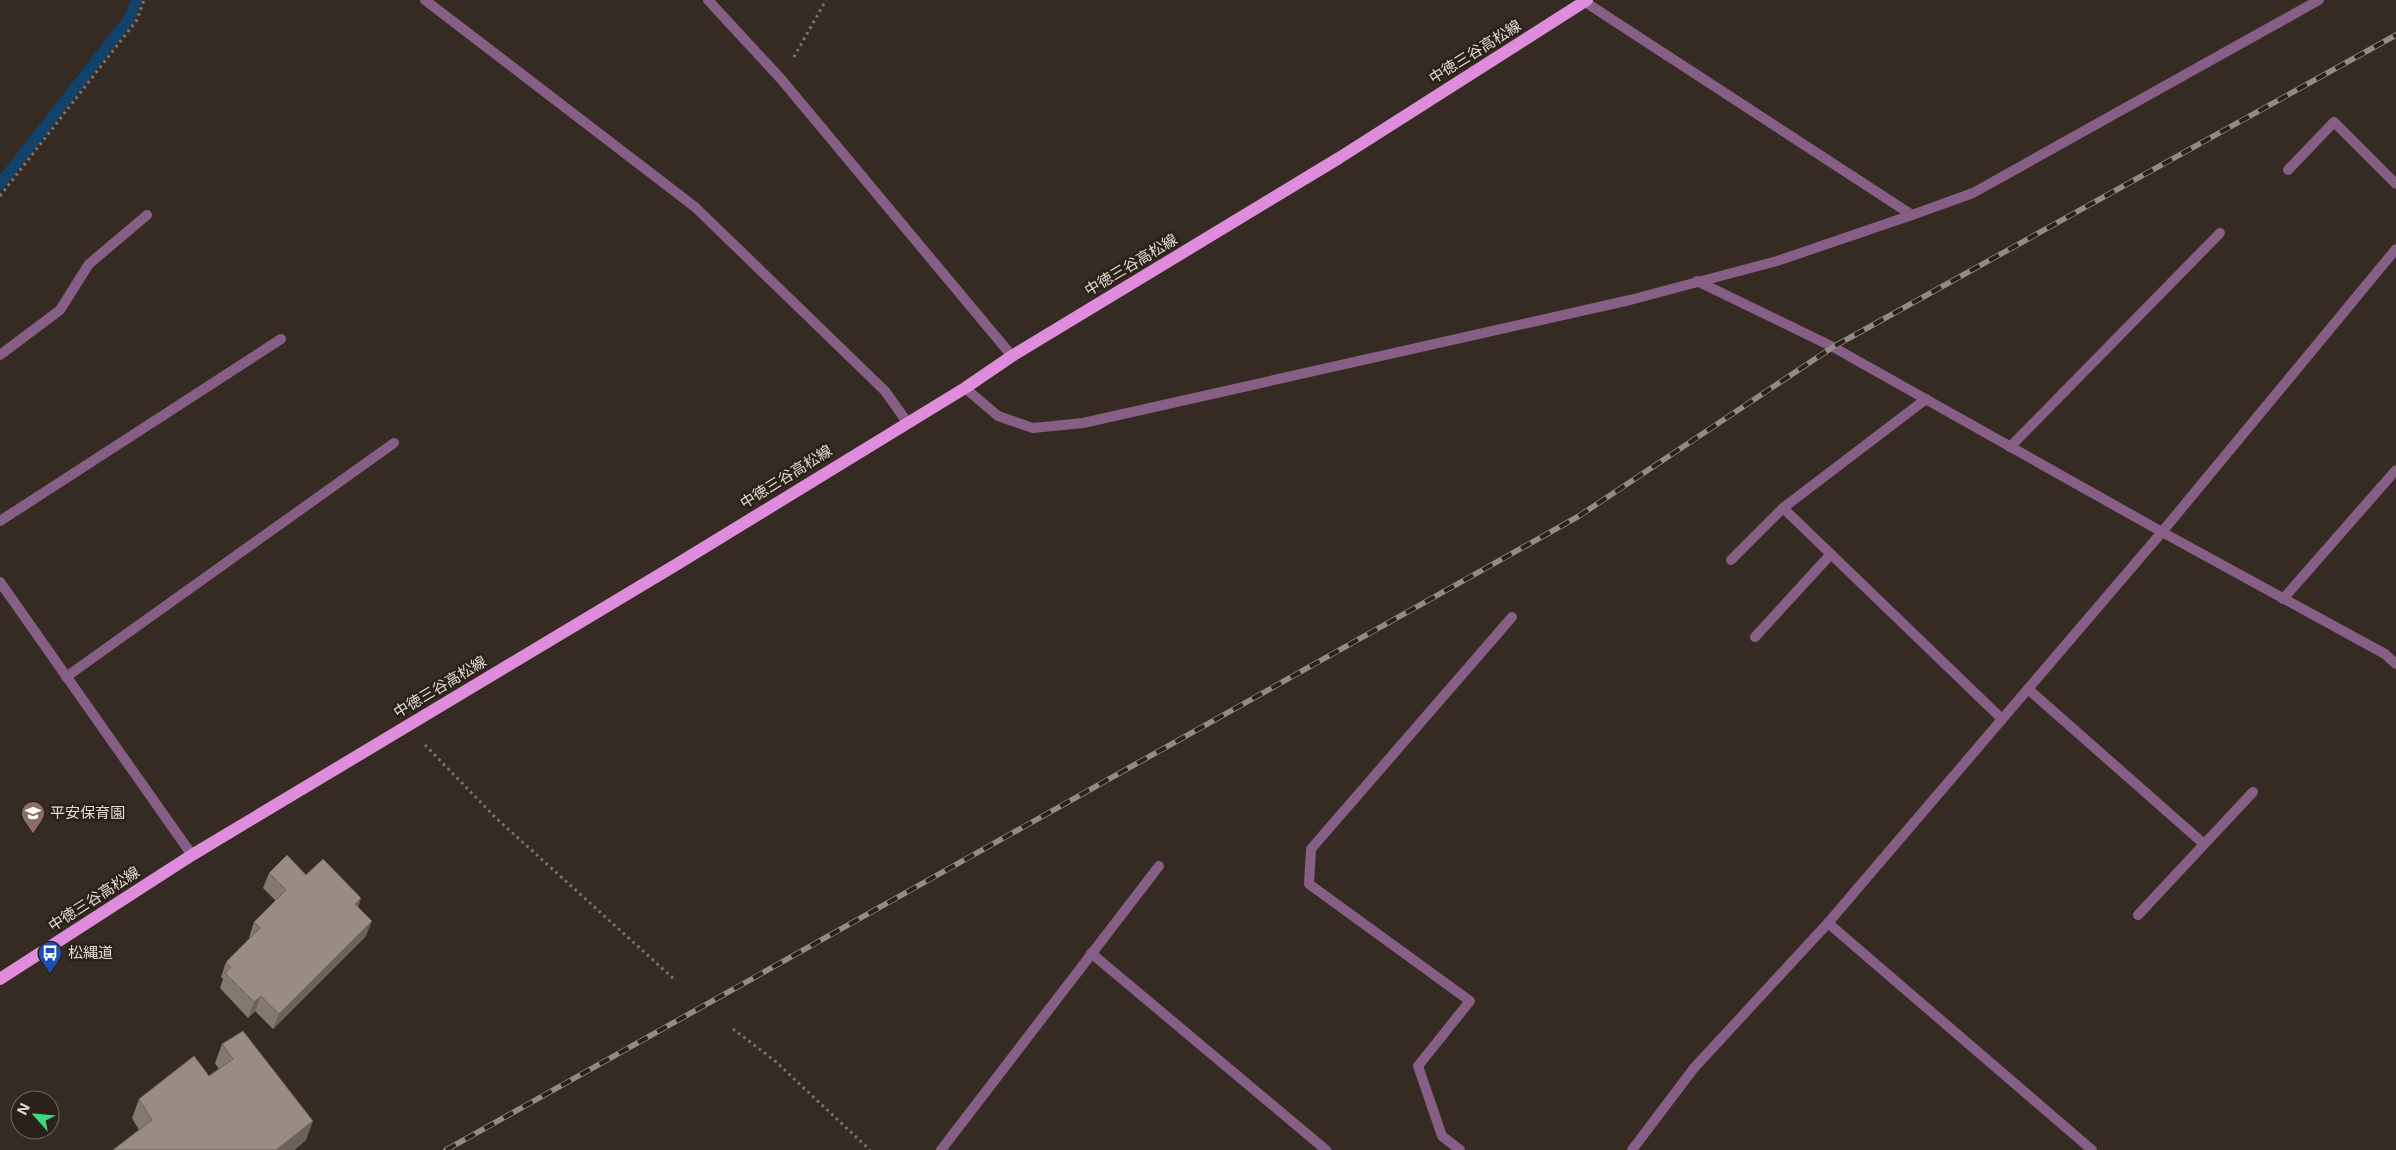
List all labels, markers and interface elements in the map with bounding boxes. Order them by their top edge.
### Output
street label: 中徳三谷高松線 [1425,16,1524,87]
street label: 中徳三谷高松線 [1081,229,1181,300]
street label: 中徳三谷高松線 [736,441,835,512]
street label: 中徳三谷高松線 [390,651,490,722]
school or university icon: 平安保育園 [20,800,46,834]
place label: 平安保育園 [50,803,125,822]
street label: 中徳三谷高松線 [45,862,143,935]
bus stop icon: 松縄道 [37,940,63,974]
place label: 松縄道 [68,943,113,962]
north arrow [10,1090,60,1140]
text: N [13,1100,33,1117]

